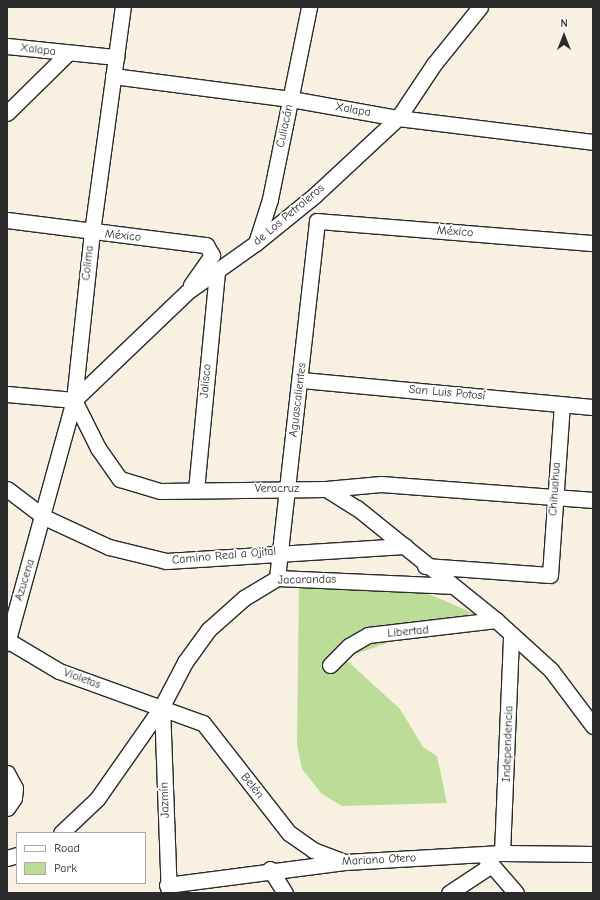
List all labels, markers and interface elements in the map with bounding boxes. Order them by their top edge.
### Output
north arrow [544,16,584,56]
text: N [560,17,568,30]
street label: Xalapa [19,41,57,59]
street label: Xalapa [334,100,372,120]
street label: Culiacán [273,103,297,149]
street label: de Los Petroleros [250,181,328,249]
street label: México [436,224,474,240]
street label: México [104,227,142,245]
street label: Colima [79,245,97,281]
street label: Aguascalientes [286,362,310,438]
street label: Jalisco [197,363,215,399]
street label: San Luis Potosí [408,382,486,404]
street label: Chihuahua [546,462,564,516]
street label: Veracruz [255,482,299,496]
street label: Camino Real a Ojital [171,544,277,568]
street label: Azucena [12,557,38,603]
street label: Jacarandas [278,572,336,588]
street label: Libertad [387,623,429,641]
street label: Violetas [61,666,103,692]
street label: Independencia [499,706,517,782]
street label: Belén [237,770,267,802]
street label: Jazmín [157,782,173,818]
legend [16,832,146,884]
text: Road [54,841,80,855]
street label: Mariano Otero [341,851,417,869]
text: Park [54,861,77,875]

